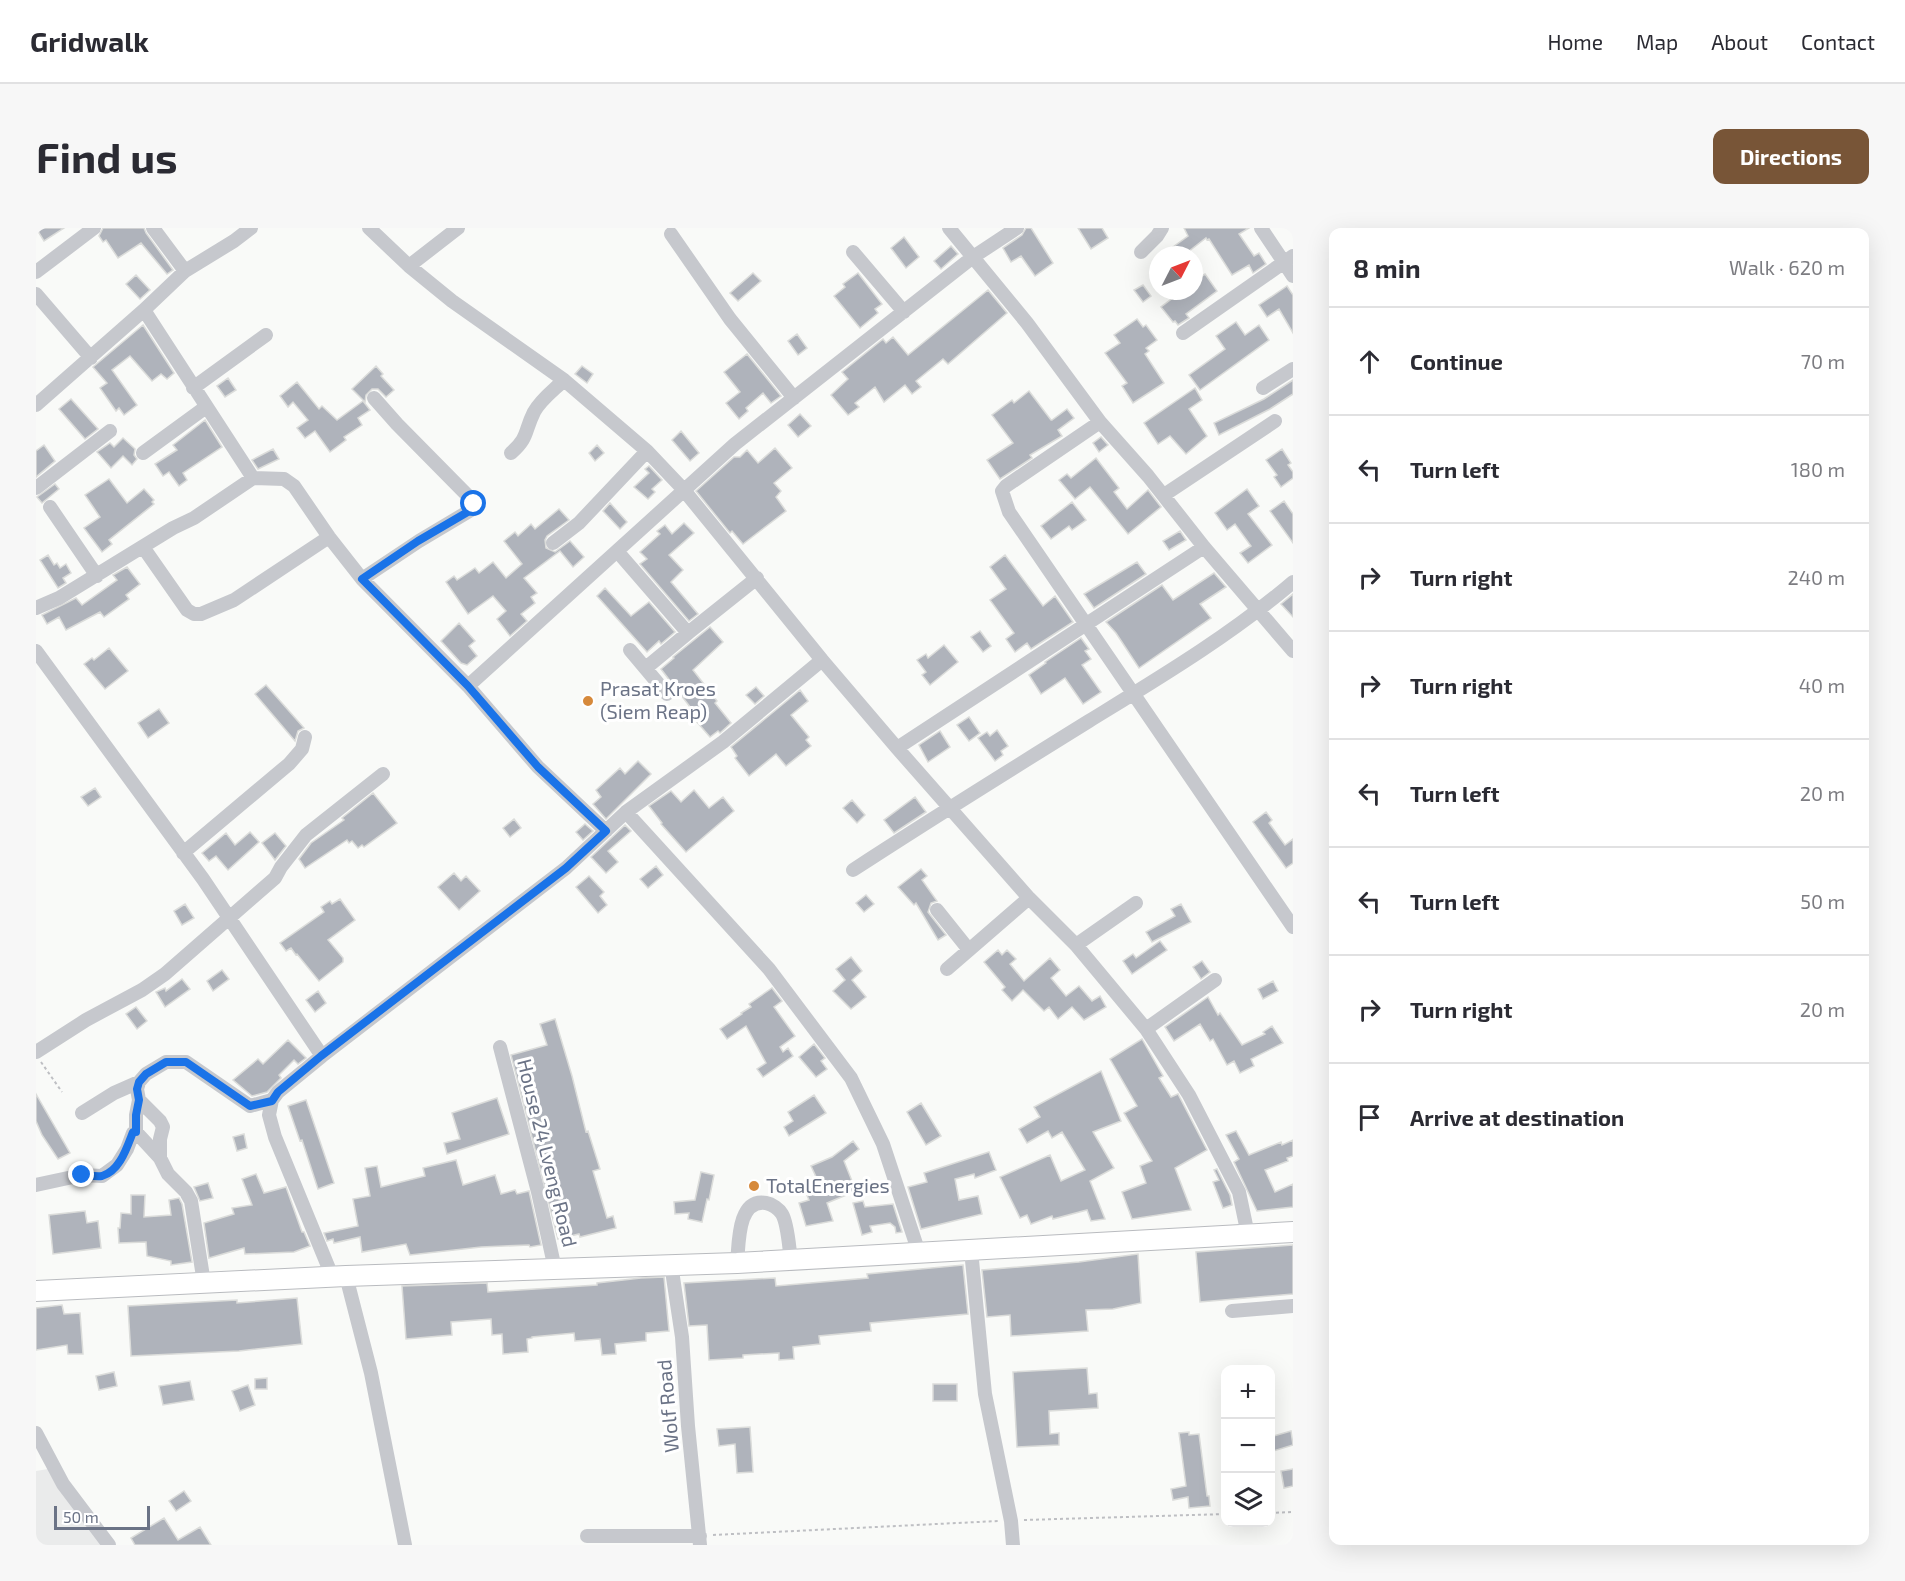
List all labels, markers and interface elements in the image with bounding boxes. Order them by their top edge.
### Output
text: Gridwalk [30,24,149,58]
text: Home [1547,29,1603,54]
text: Map [1636,29,1678,54]
text: About [1711,29,1768,54]
text: Contact [1801,29,1875,54]
button: Directions [1713,129,1869,184]
text: Find us [36,131,178,181]
north arrow [1149,246,1203,300]
text: 8 min [1353,252,1421,283]
text: Walk · 620 m [1729,255,1845,279]
icon: ahead [1353,345,1386,378]
text: Continue [1410,348,1503,374]
text: 70 m [1801,349,1845,373]
icon: left [1353,453,1386,486]
text: Turn left [1410,456,1499,482]
text: 180 m [1791,457,1845,481]
route start [460,490,486,516]
icon: right [1353,561,1386,594]
text: Turn right [1410,564,1512,590]
text: 240 m [1787,565,1845,589]
icon: right [1353,669,1386,702]
text: Turn right [1410,672,1512,698]
text: 40 m [1799,673,1845,697]
place label: Prasat Kroes (Siem Reap) [600,676,716,723]
marker: Prasat Kroes (Siem Reap) [581,694,595,708]
icon: left [1353,777,1386,810]
text: Turn left [1410,780,1499,806]
text: 20 m [1800,781,1845,805]
icon: left [1353,885,1386,918]
text: Turn left [1410,888,1499,914]
text: 50 m [1800,889,1845,913]
icon: right [1353,993,1386,1026]
text: Turn right [1410,996,1512,1022]
text: 20 m [1800,997,1845,1021]
street label: House 24 Lveng Road [513,1056,583,1249]
icon: arrive [1353,1101,1386,1134]
text: Arrive at destination [1410,1104,1624,1130]
route end [68,1161,94,1187]
place label: TotalEnergies [766,1173,890,1197]
marker: TotalEnergies [747,1179,761,1193]
street label: Wolf Road [651,1358,683,1454]
map controls [1221,1365,1275,1527]
button: + [1221,1365,1275,1419]
button: − [1221,1419,1275,1473]
button: layers [1221,1473,1275,1527]
scale bar [54,1503,150,1530]
text: 50 m [63,1507,99,1526]

